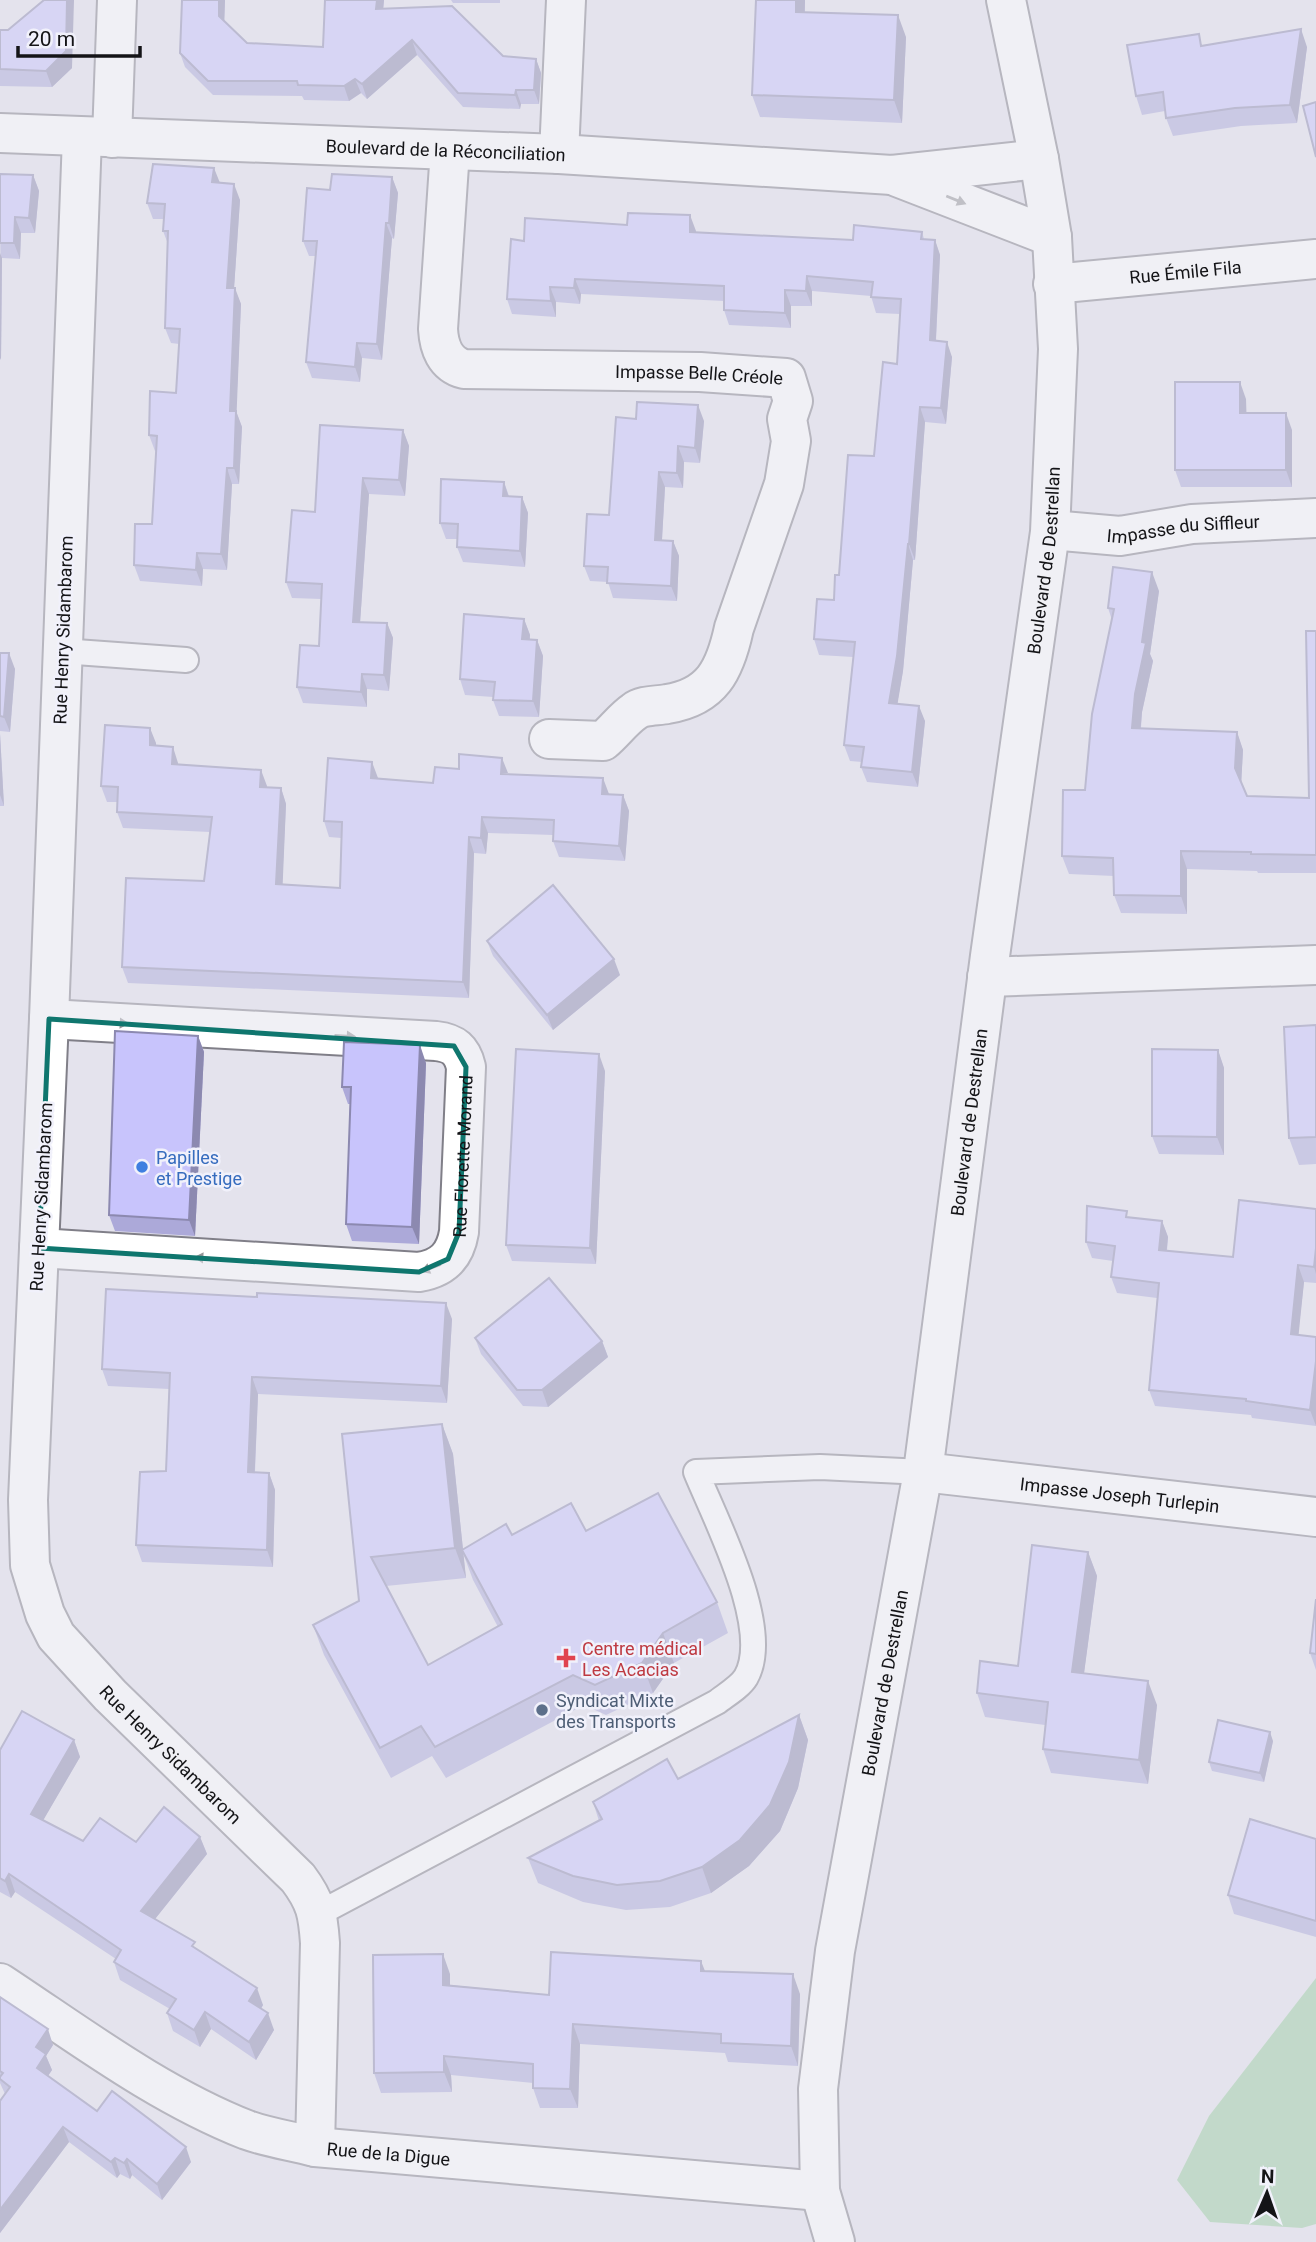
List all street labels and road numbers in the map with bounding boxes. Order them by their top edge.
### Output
street label: Boulevard de la Réconciliation [325,135,566,165]
street label: Rue Émile Fila [1128,256,1242,287]
street label: Impasse Belle Créole [615,360,784,388]
street label: Boulevard de Destrellan [1022,466,1063,656]
street label: Impasse du Siffleur [1106,510,1260,547]
street label: Rue Henry Sidambarom [49,535,77,725]
street label: Boulevard de Destrellan [946,1027,991,1217]
street label: Rue Florette Morand [448,1075,476,1238]
street label: Rue Henry Sidambarom [26,1102,56,1292]
street label: Impasse Joseph Turlepin [1019,1473,1221,1516]
street label: Boulevard de Destrellan [857,1588,912,1778]
street label: Rue Henry Sidambarom [96,1681,246,1828]
street label: Rue de la Digue [326,2138,451,2169]

